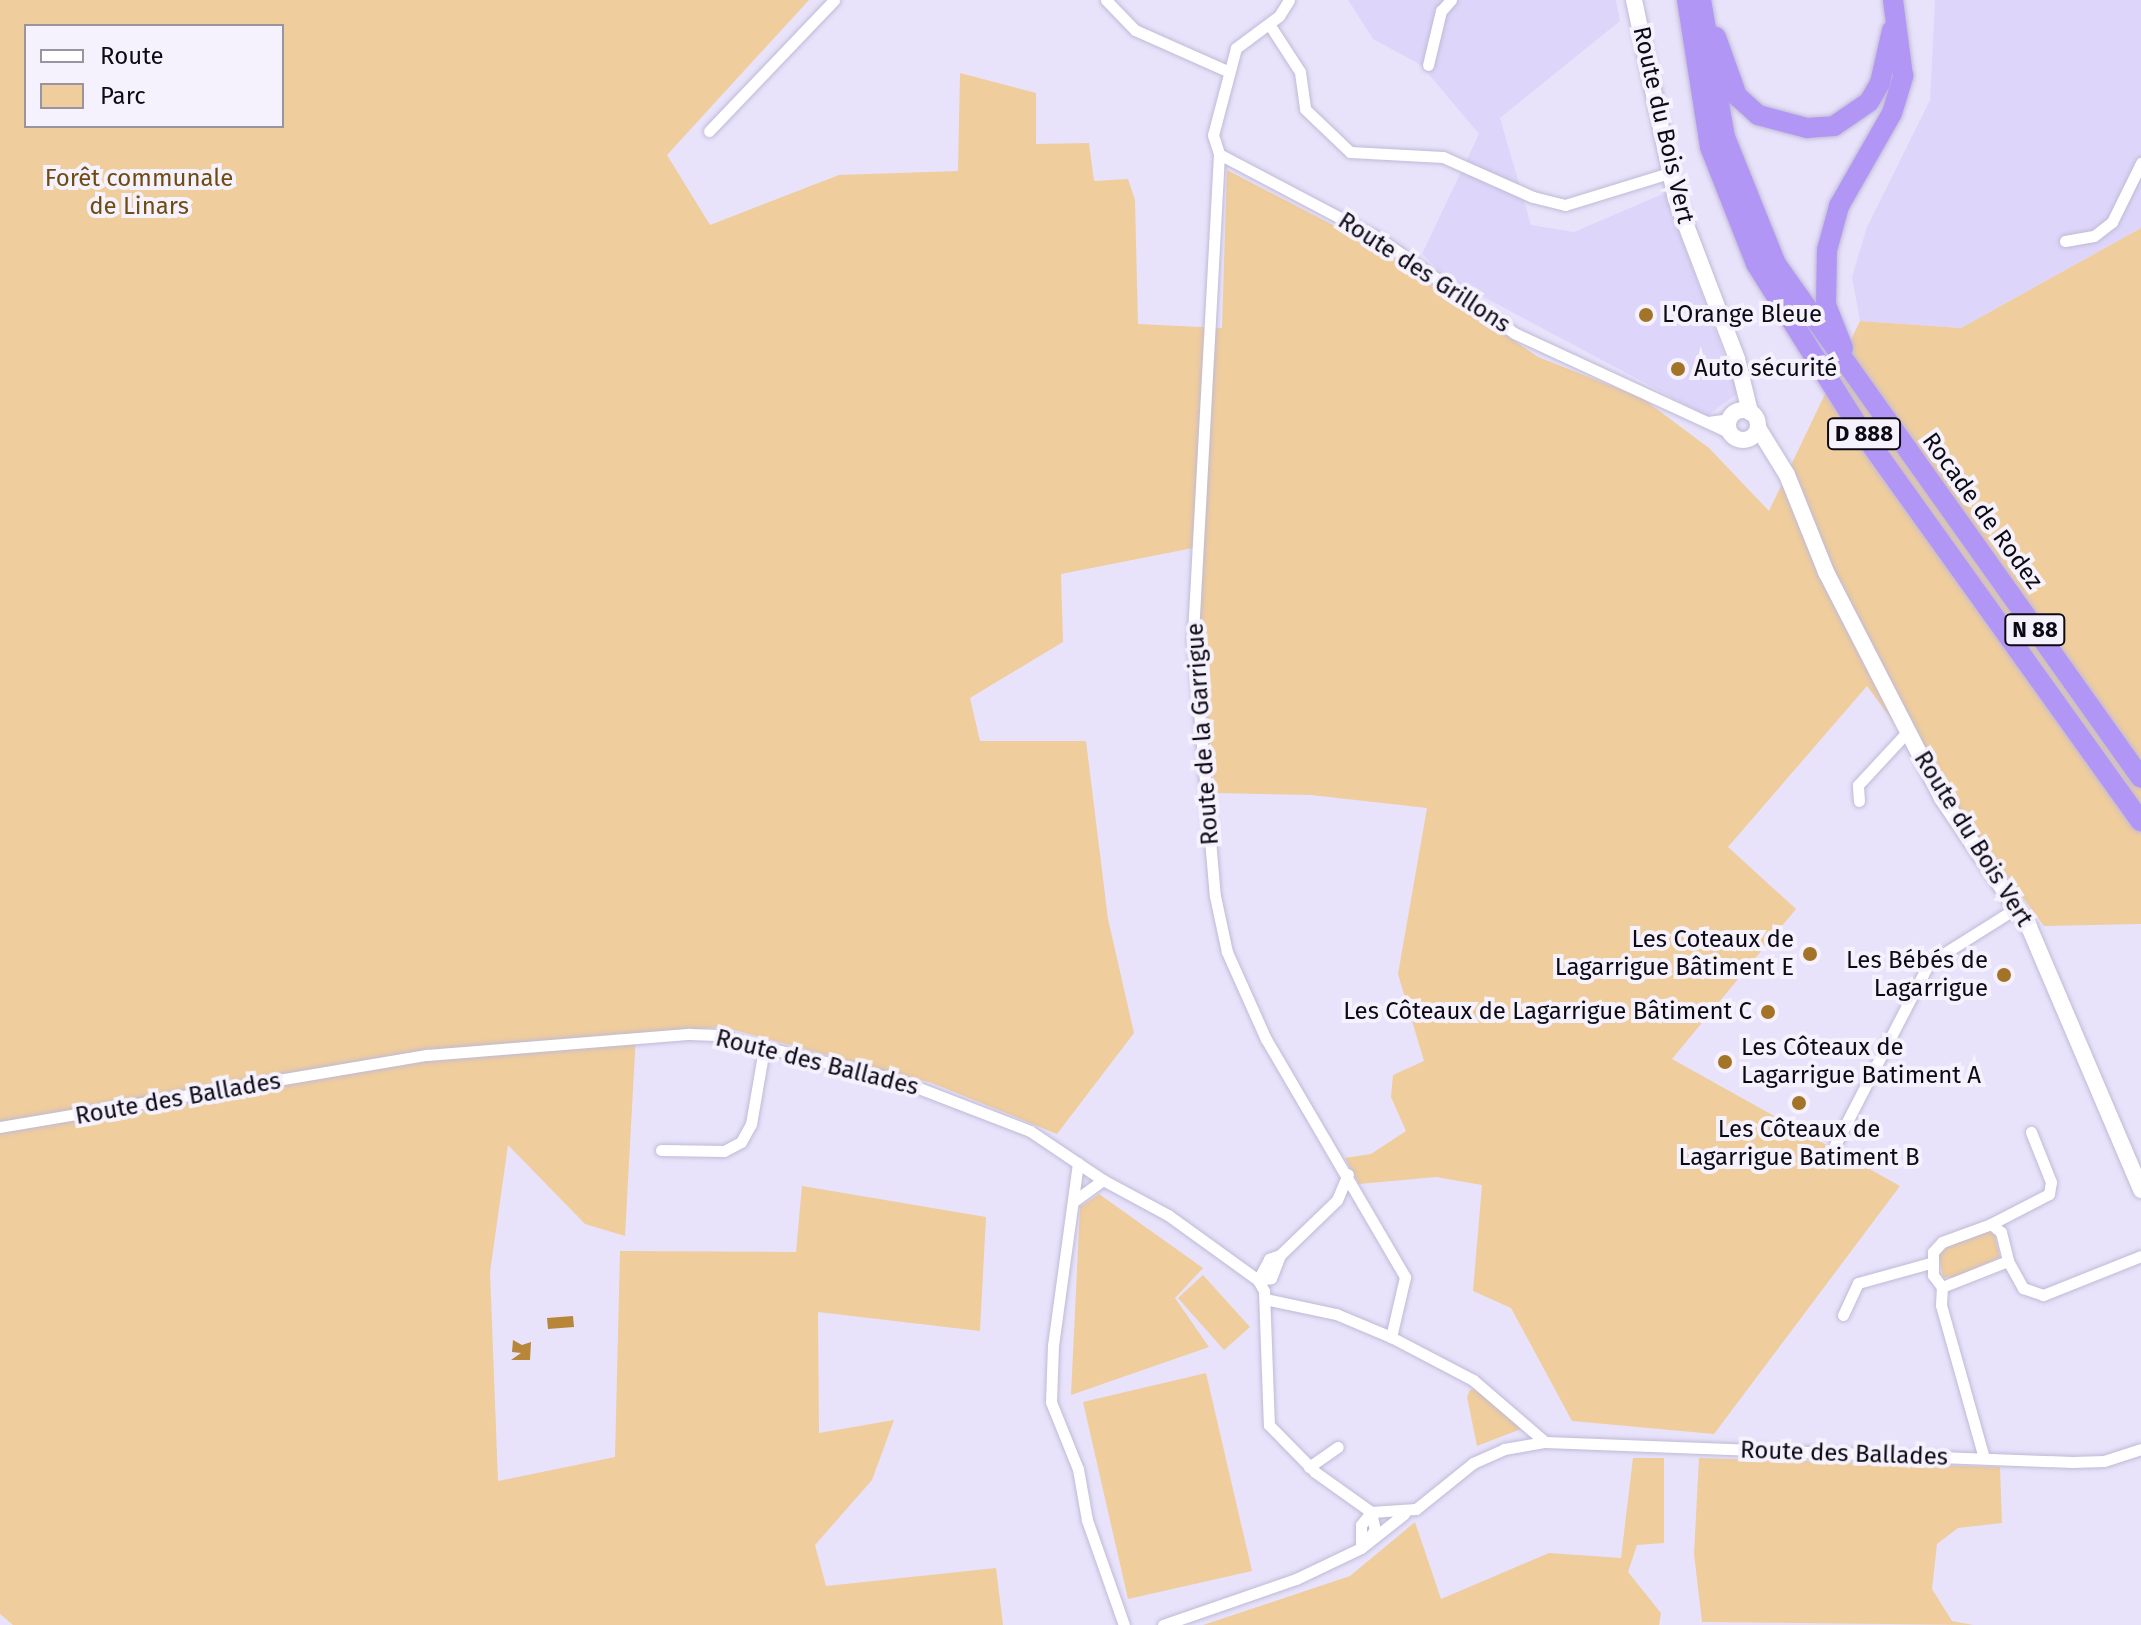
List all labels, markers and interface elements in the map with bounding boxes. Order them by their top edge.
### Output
legend [24,24,284,128]
street label: Route du Bois Vert [1626,24,1700,226]
text: Route [100,42,164,70]
text: Parc [100,82,146,110]
park label: Forêt communale de Linars [45,165,233,221]
street label: Route des Grillons [1333,207,1515,339]
place label: L'Orange Bleue [1662,301,1822,329]
marker: L'Orange Bleue [1637,306,1655,324]
place label: Auto sécurité [1694,355,1837,383]
marker: Auto sécurité [1669,360,1687,378]
road number: D 888 [1826,416,1902,452]
street label: Rocade de Rodez [1916,427,2048,595]
road number: N 88 [2003,612,2067,648]
street label: Route de la Garrigue [1181,622,1225,846]
street label: Route du Bois Vert [1907,746,2039,932]
place label: Les Coteaux de Lagarrigue Bâtiment E [1555,926,1794,982]
marker: Les Coteaux de Lagarrigue Bâtiment E [1801,945,1819,963]
place label: Les Bébés de Lagarrigue [1846,947,1988,1003]
marker: Les Bébés de Lagarrigue [1995,966,2013,984]
place label: Les Côteaux de Lagarrigue Bâtiment C [1343,998,1752,1026]
marker: Les Côteaux de Lagarrigue Bâtiment C [1759,1003,1777,1021]
street label: Route des Ballades [713,1024,921,1102]
place label: Les Côteaux de Lagarrigue Batiment A [1741,1034,1981,1090]
marker: Les Côteaux de Lagarrigue Batiment A [1716,1053,1734,1071]
street label: Route des Ballades [73,1067,283,1131]
marker: Les Côteaux de Lagarrigue Batiment B [1790,1094,1808,1112]
place label: Les Côteaux de Lagarrigue Batiment B [1679,1116,1919,1172]
street label: Route des Ballades [1740,1436,1948,1472]

